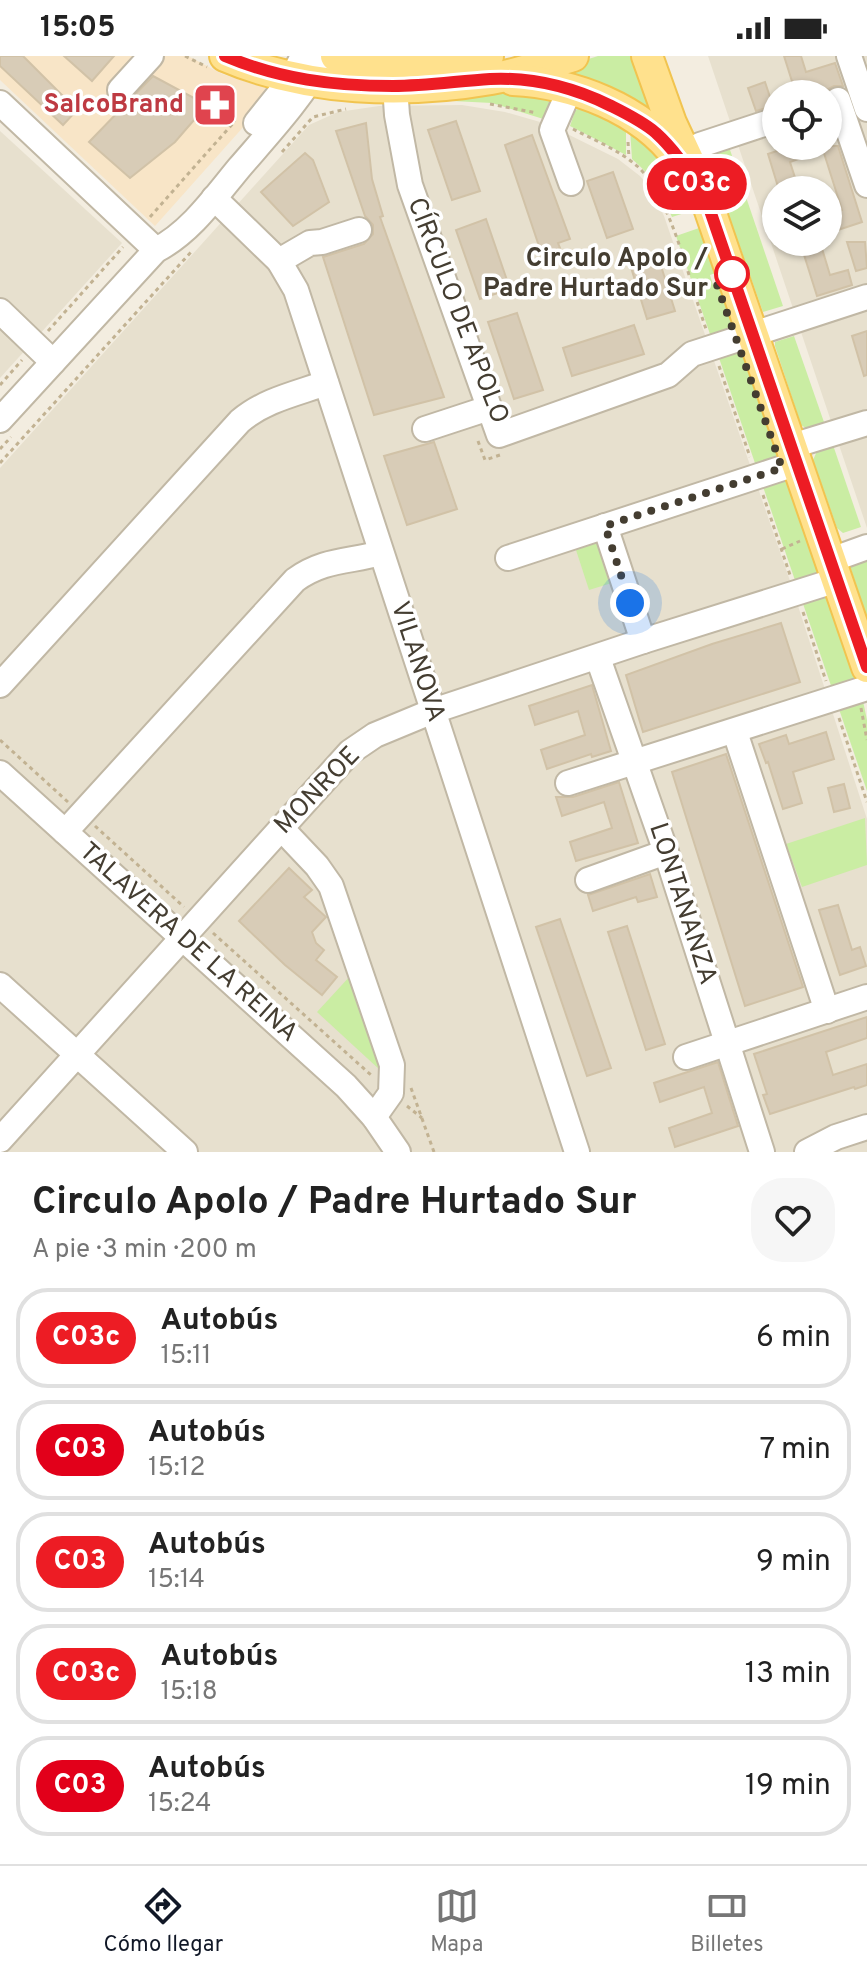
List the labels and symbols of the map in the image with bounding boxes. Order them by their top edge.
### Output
pharmacy icon: SalcoBrand [191,81,239,129]
place label: SalcoBrand [44,89,184,122]
line badge: C03c [641,158,753,210]
street label: CÍRCULO DE APOLO [399,193,517,429]
place label: Circulo Apolo / Padre Hurtado Sur [483,243,708,306]
marker: Circulo Apolo / Padre Hurtado Sur [715,257,749,291]
your location [610,583,650,623]
street label: VILANOVA [382,598,452,726]
street label: MONROE [268,740,368,842]
street label: LONTANANZA [640,819,724,989]
street label: TALAVERA DE LA REINA [72,836,304,1050]

